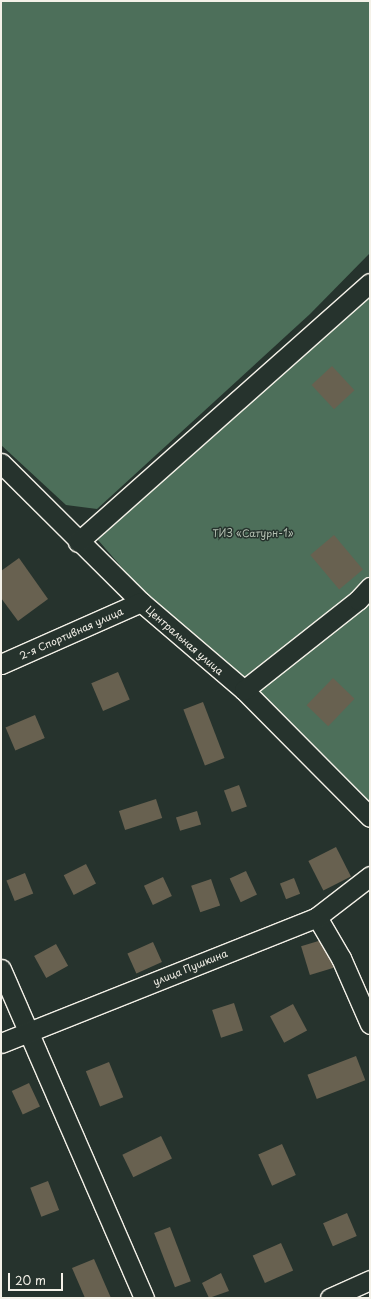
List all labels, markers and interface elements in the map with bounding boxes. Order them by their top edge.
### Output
park label: ТИЗ «Сатурн-1» [212,527,294,539]
street label: Центральная улица [144,603,226,677]
street label: 2-я Спортивная улица [17,605,125,661]
street label: улица Пушкина [151,946,229,988]
scale bar [10,1265,65,1291]
text: 20 m [15,1271,46,1289]

